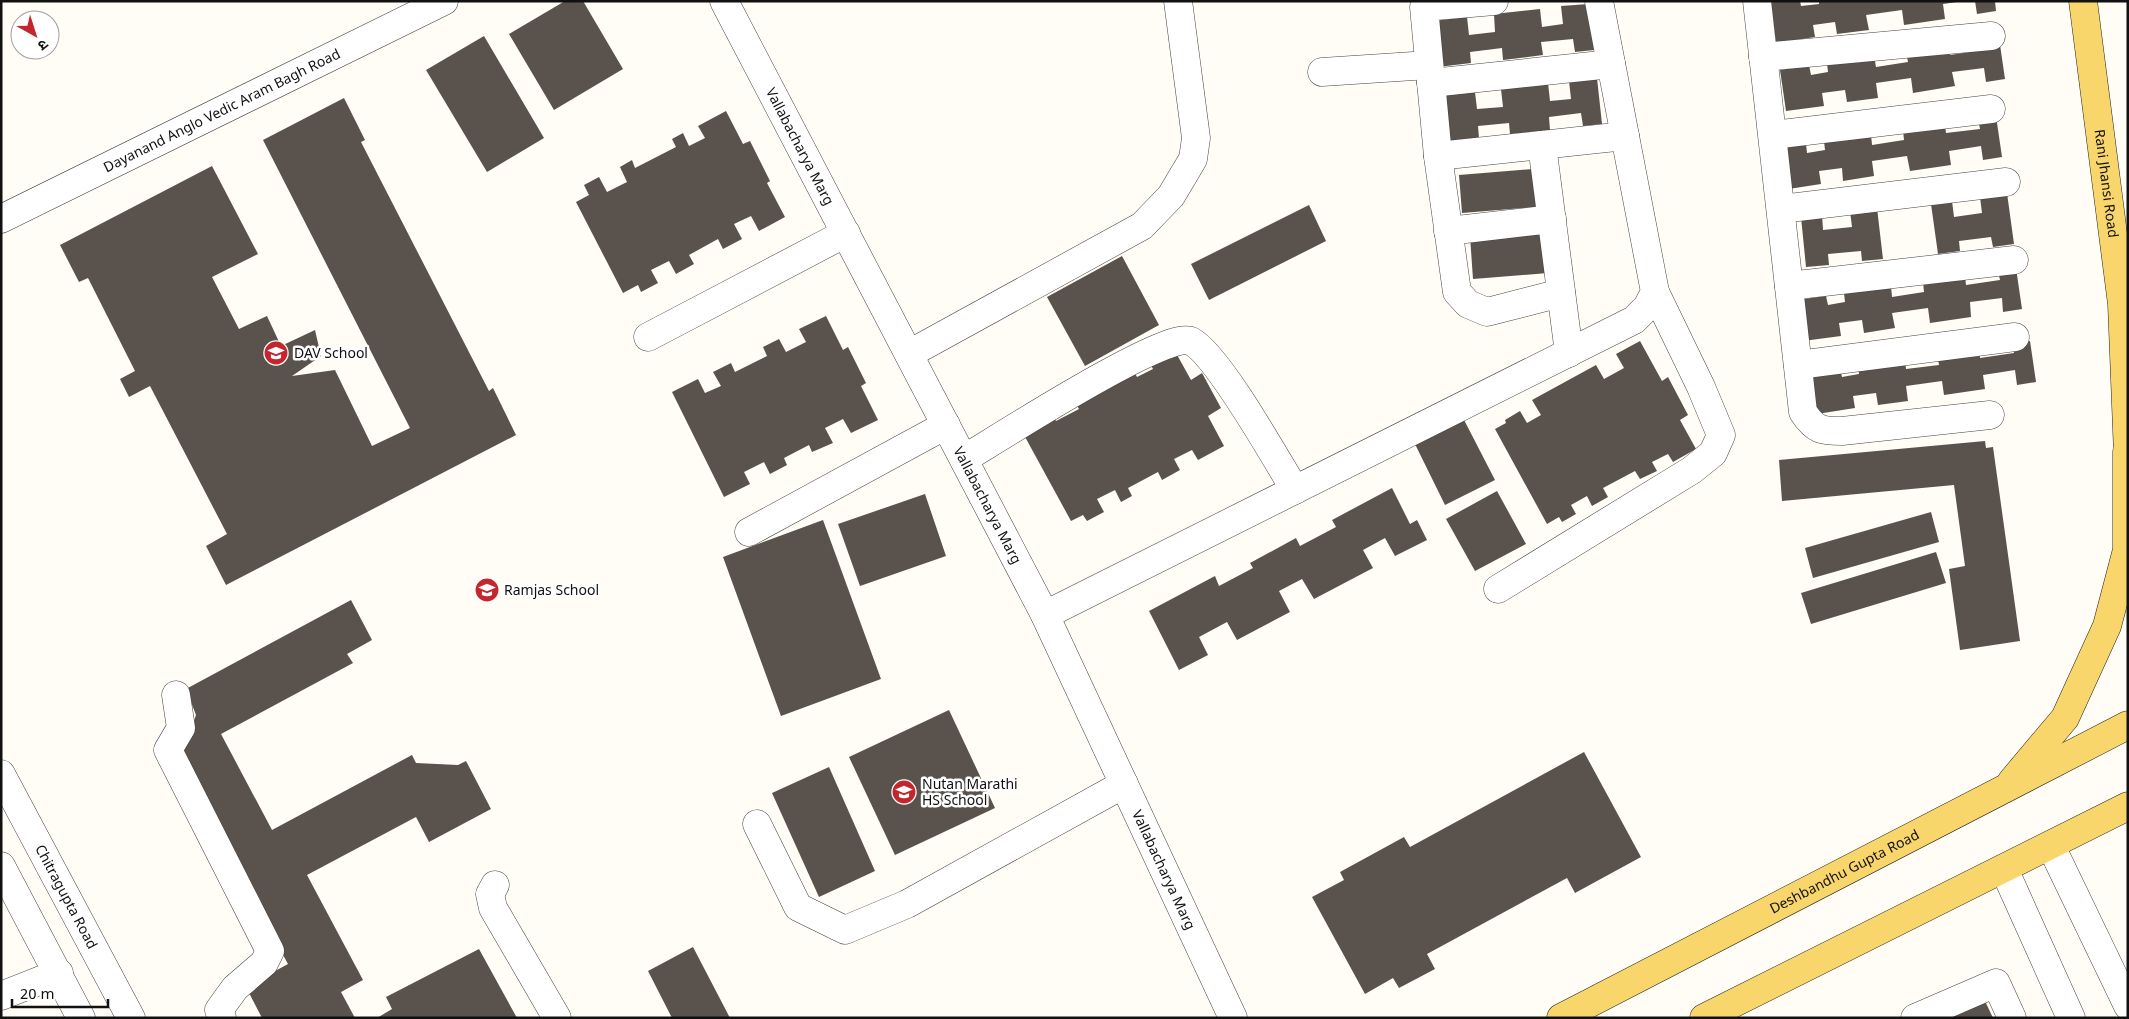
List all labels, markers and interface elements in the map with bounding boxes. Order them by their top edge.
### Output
north arrow [10,10,60,60]
text: उ [32,34,51,54]
street label: Dayanand Anglo Vedic Aram Bagh Road [101,45,344,178]
street label: Vallabacharya Marg [760,85,837,209]
street label: Rani Jhansi Road [2089,128,2121,239]
school or university icon: DAV School [263,340,289,366]
place label: DAV School [294,345,368,364]
street label: Vallabacharya Marg [948,444,1025,568]
school or university icon: Ramjas School [474,577,500,603]
place label: Ramjas School [504,582,599,601]
place label: Nutan Marathi HS School [922,776,1018,811]
school or university icon: Nutan Marathi HS School [891,779,917,805]
street label: Vallabacharya Marg [1126,807,1199,933]
street label: Deshbandhu Gupta Road [1767,826,1923,919]
street label: Chitragupta Road [29,842,101,953]
scale bar [12,976,109,1008]
text: 20 m [20,986,54,1005]

